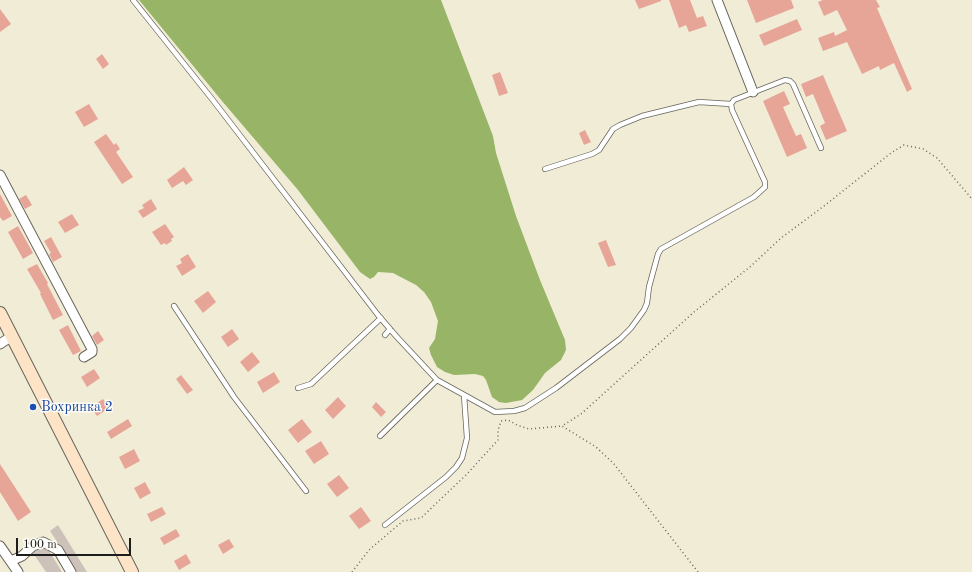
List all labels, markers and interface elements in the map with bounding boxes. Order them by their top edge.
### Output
place label: Вохринка 2 [41,399,113,415]
marker: Вохринка 2 [28,402,38,412]
scale bar [18,530,133,556]
text: 100 m [23,539,57,551]

